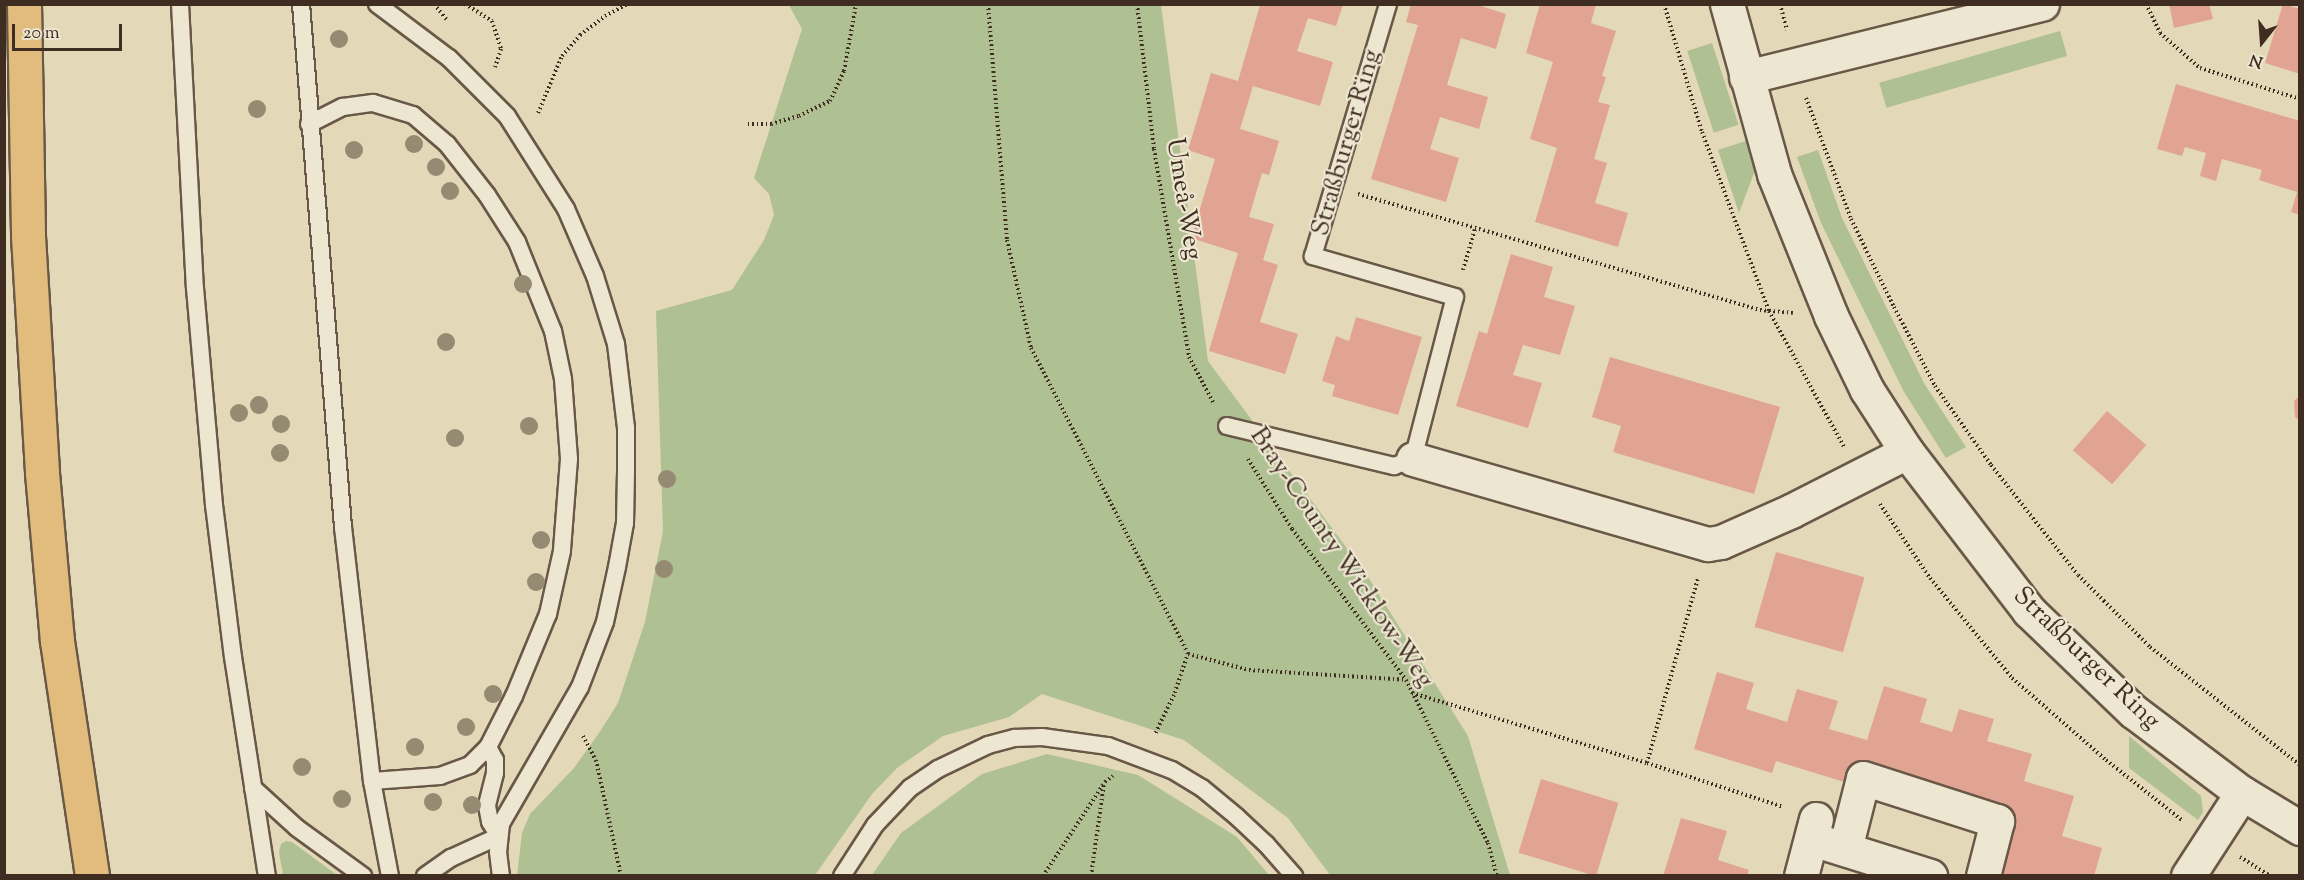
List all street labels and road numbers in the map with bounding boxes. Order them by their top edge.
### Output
street label: Straßburger Ring [1305,46,1389,240]
street label: Umeå-Weg [1158,136,1208,262]
street label: Bray-County Wicklow-Weg [1242,422,1440,694]
street label: Straßburger Ring [2006,581,2166,737]

